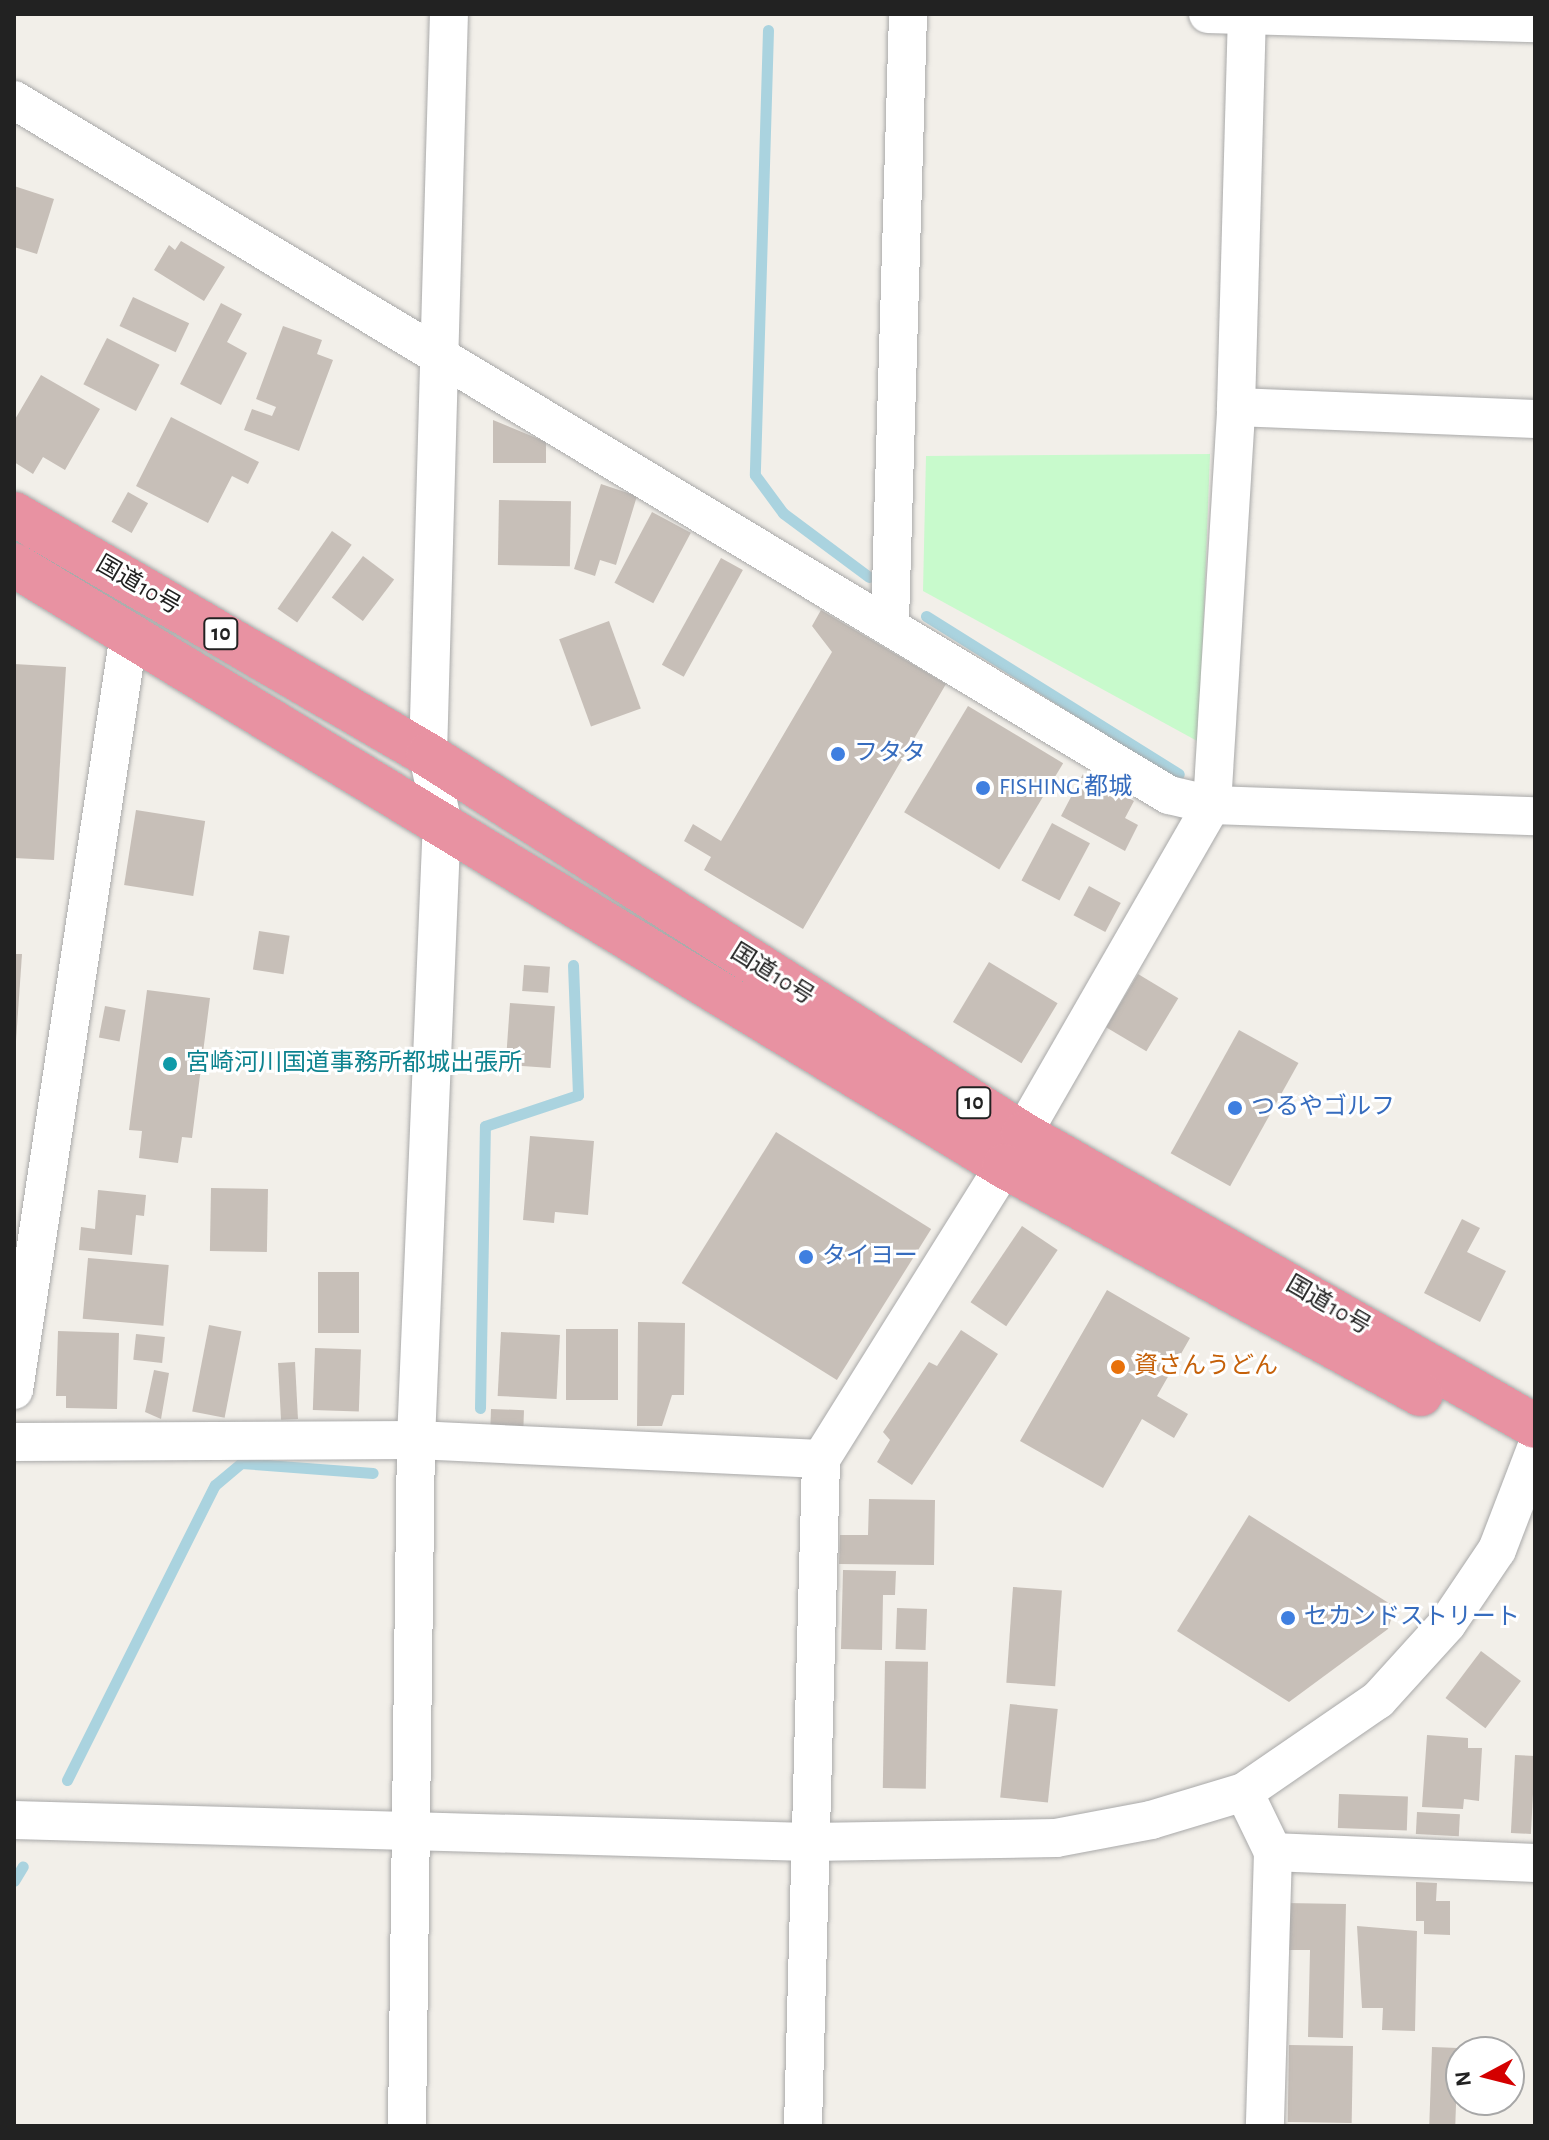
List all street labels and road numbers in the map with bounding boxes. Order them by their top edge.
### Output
street label: 国道10号 [91,550,185,622]
road number: 10 [203,616,239,652]
street label: 国道10号 [725,938,819,1012]
road number: 10 [956,1085,992,1121]
street label: 国道10号 [1281,1270,1375,1342]

